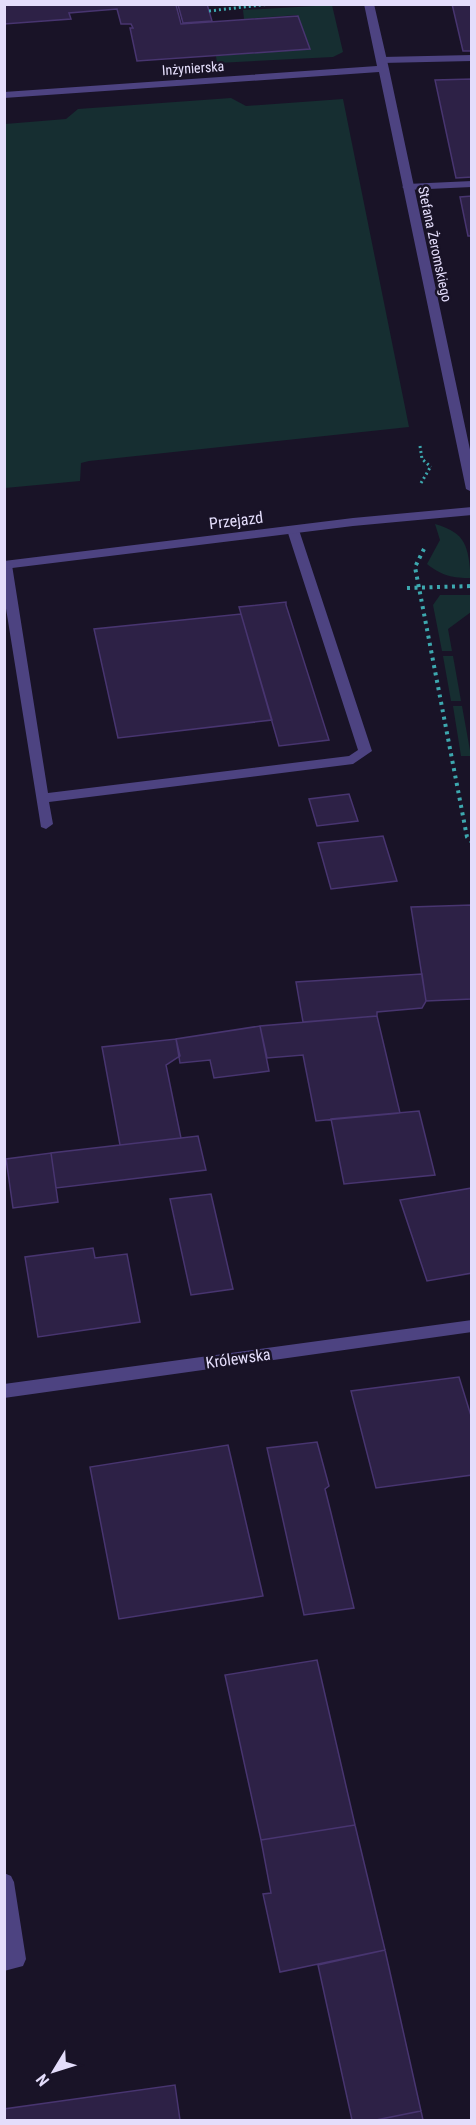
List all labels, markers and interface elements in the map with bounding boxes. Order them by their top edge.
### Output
street label: Inżynierska [161,58,225,78]
street label: Stefana Żeromskiego [415,185,455,303]
street label: Przejazd [208,508,264,533]
street label: Królewska [204,1345,272,1372]
north arrow [24,2041,84,2101]
text: N [32,2070,53,2090]

